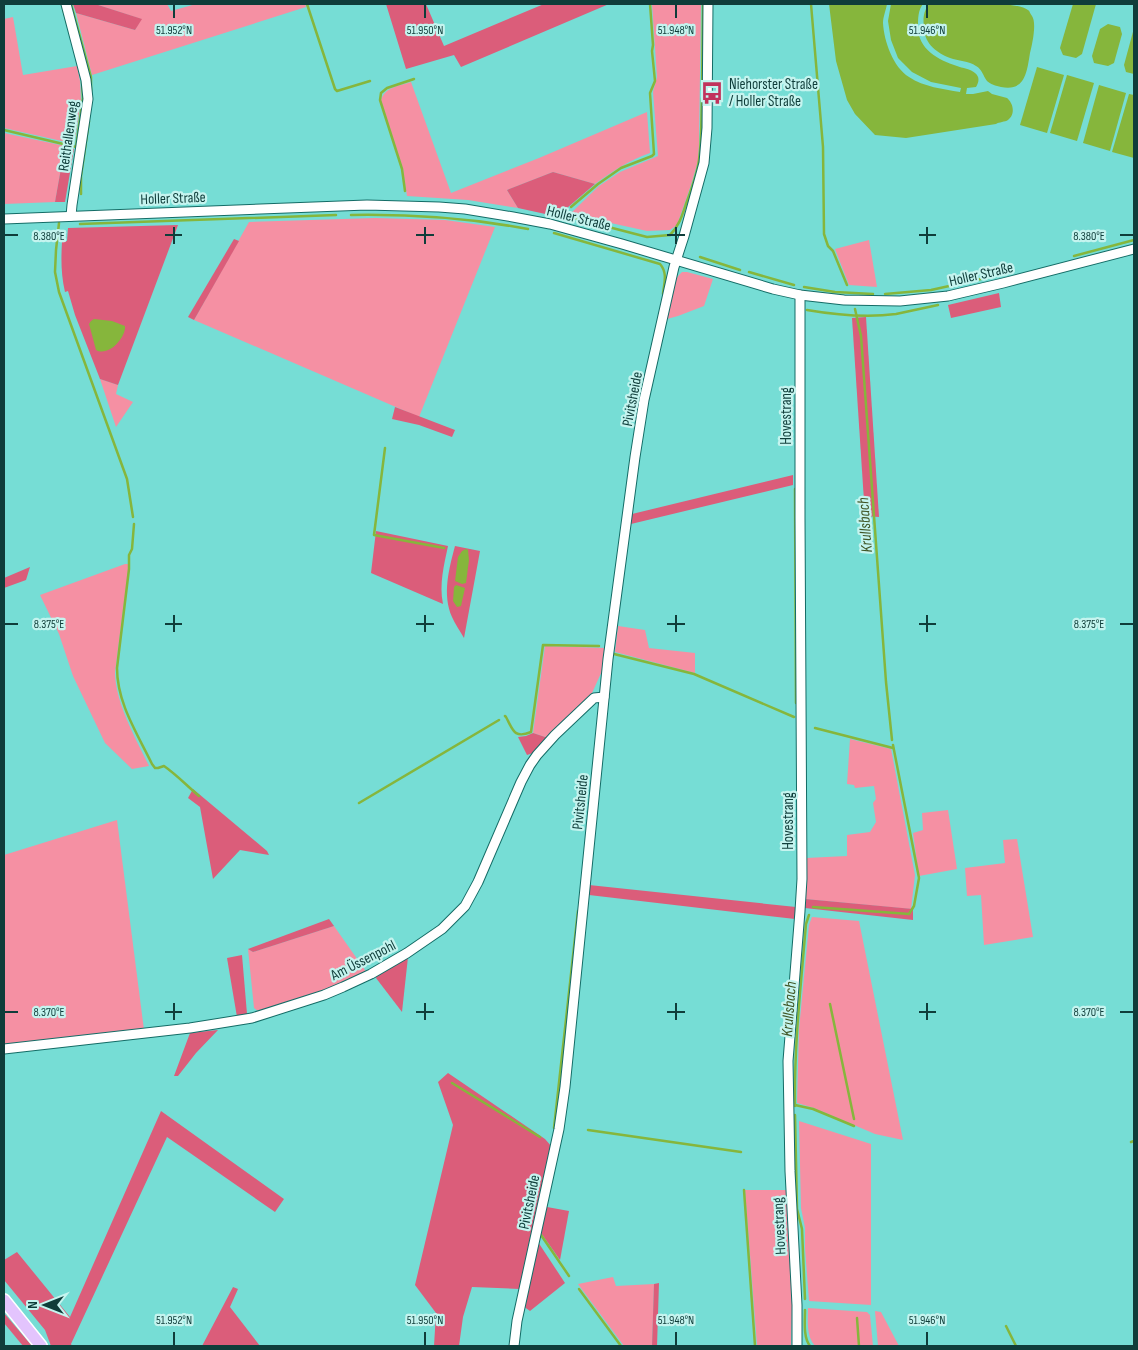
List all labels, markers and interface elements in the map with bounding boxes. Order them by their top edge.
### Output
text: 51.952°N [156,23,192,38]
text: 51.950°N [407,23,443,38]
text: 51.948°N [658,23,694,38]
text: 51.946°N [909,23,945,38]
place label: Niehorster Straße / Holler Straße [729,75,818,111]
bus stop icon: Niehorster Straße / Holler Straße [699,80,725,106]
street label: Reithallenweg [54,100,83,172]
street label: Holler Straße [140,188,206,209]
street label: Holler Straße [545,201,613,236]
text: 8.380°E [33,229,65,244]
text: 8.380°E [1073,229,1105,244]
street label: Holler Straße [947,258,1015,291]
street label: Pivitsheide [618,370,647,428]
street label: Hovestrang [777,387,796,445]
water label: Krullsbach [854,496,877,553]
text: 8.375°E [34,617,64,632]
text: 8.375°E [1074,617,1104,632]
street label: Pivitsheide [568,774,593,830]
street label: Hovestrang [779,792,798,850]
street label: Am Üssenpohl [326,936,399,985]
water label: Krullsbach [778,981,801,1037]
text: 8.370°E [33,1005,65,1020]
text: 8.370°E [1073,1005,1105,1020]
street label: Pivitsheide [514,1173,545,1231]
street label: Hovestrang [769,1197,790,1255]
north arrow [20,1280,70,1330]
text: N [24,1301,41,1309]
text: 51.952°N [156,1313,192,1328]
text: 51.950°N [407,1313,443,1328]
text: 51.948°N [658,1313,694,1328]
text: 51.946°N [909,1313,945,1328]

